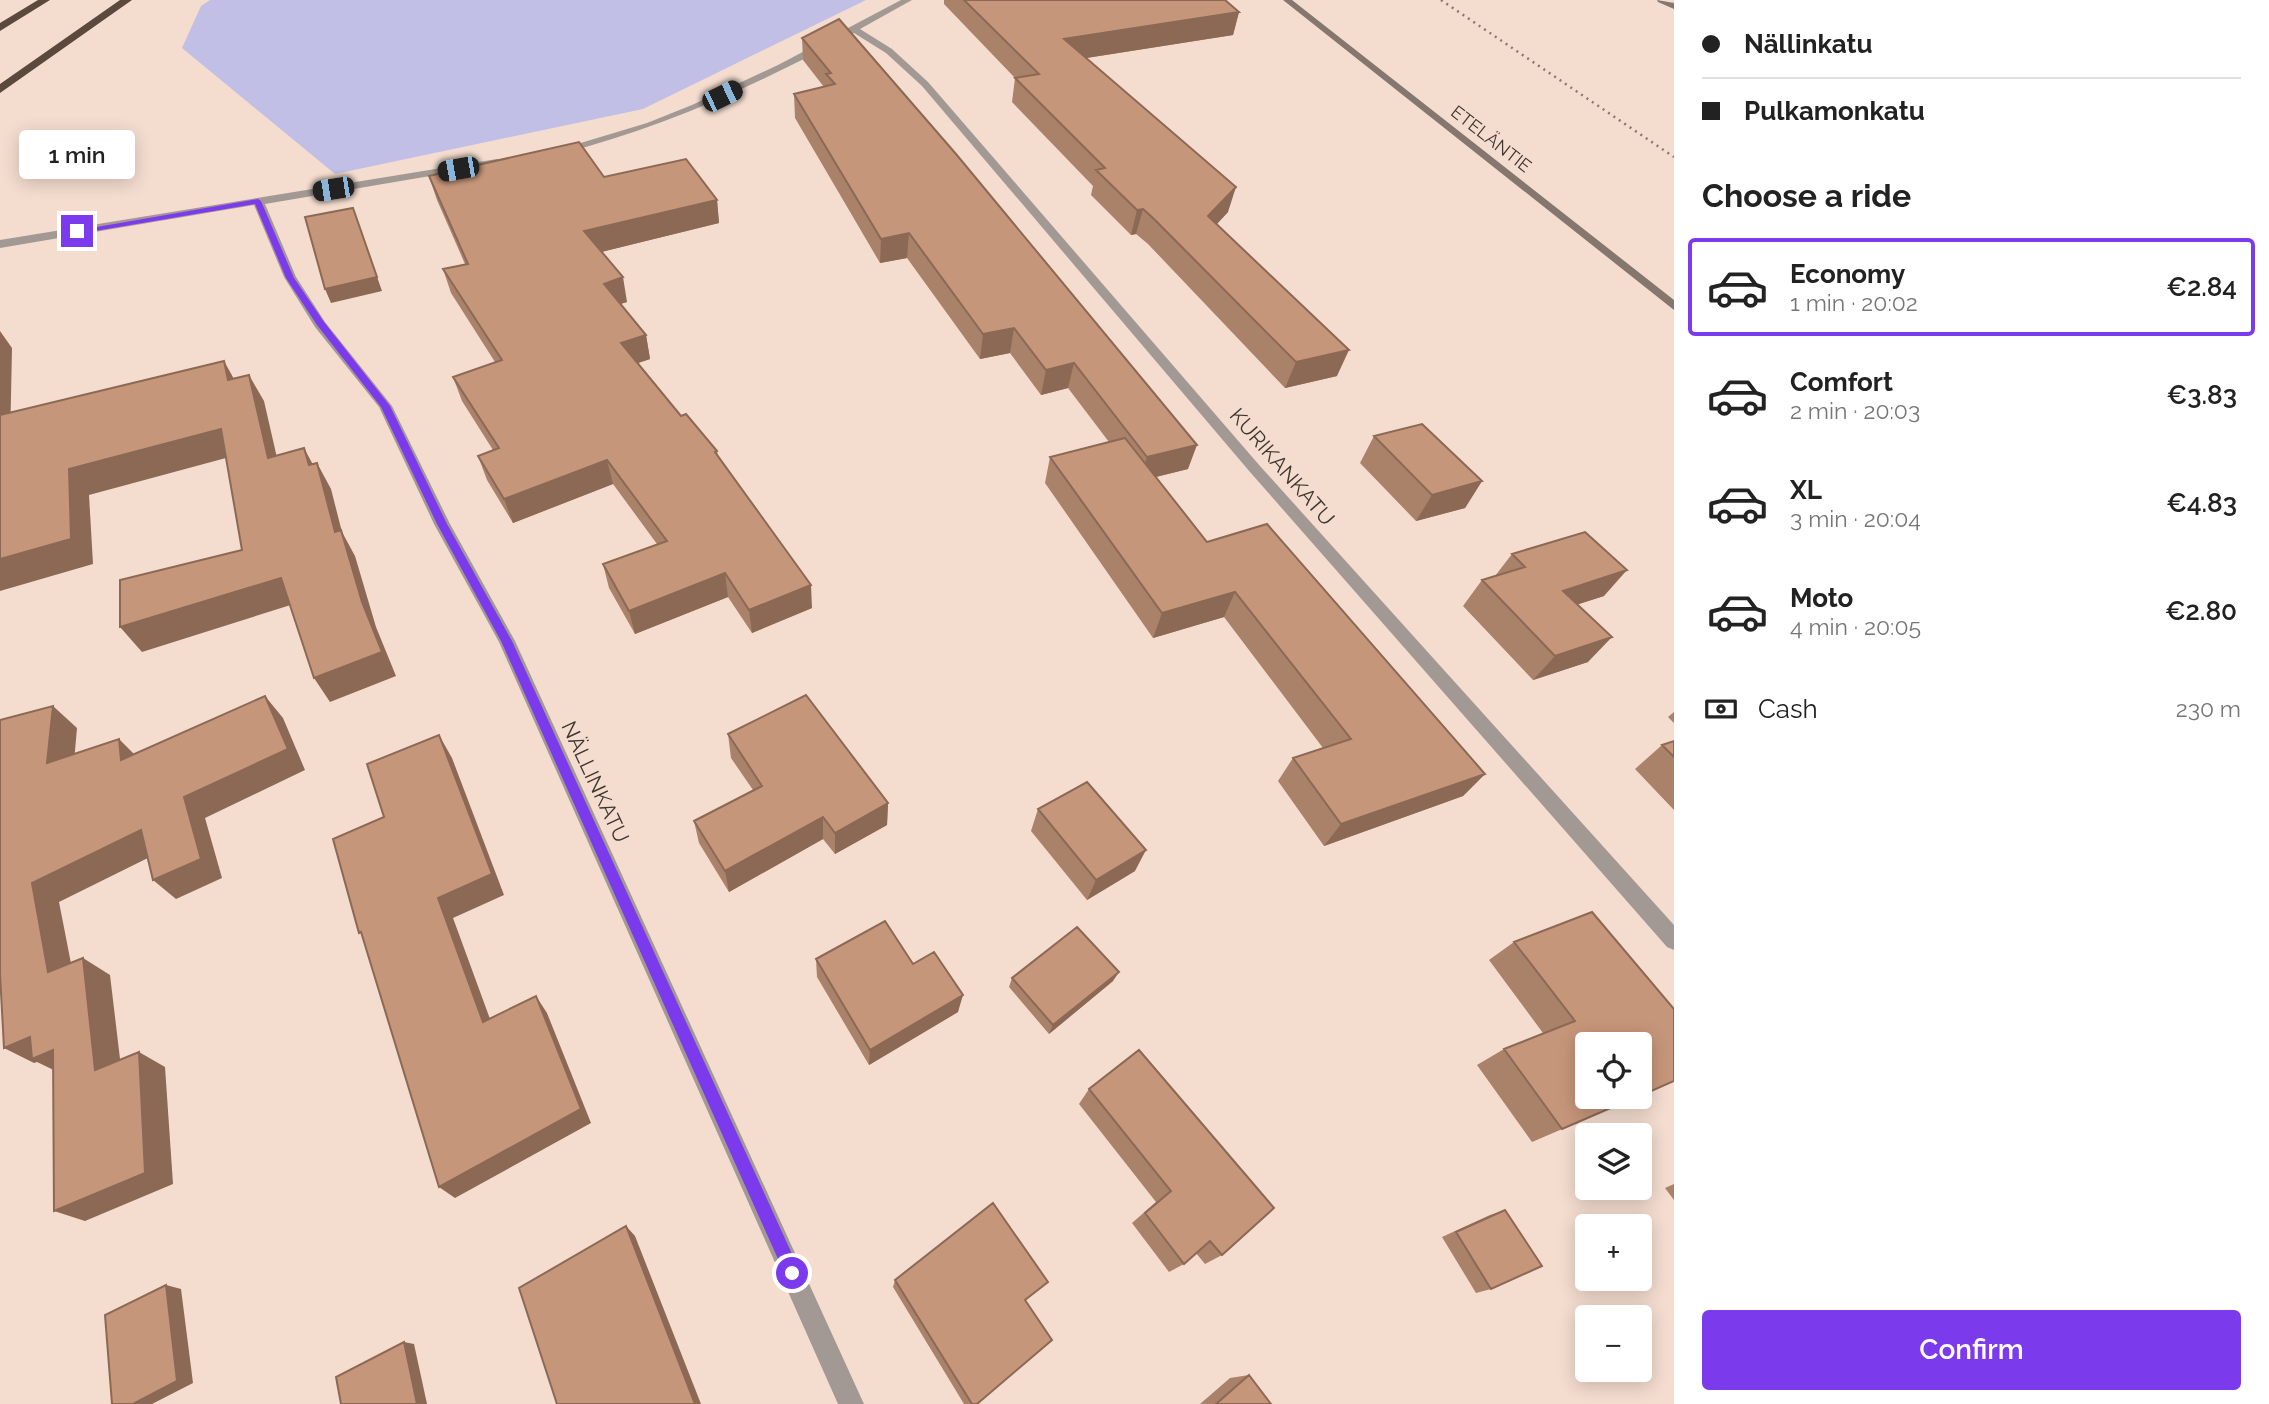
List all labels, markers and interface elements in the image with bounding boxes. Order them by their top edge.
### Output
text: Nällinkatu [1744,29,1873,59]
car [699,77,746,115]
text: Pulkamonkatu [1744,96,1925,126]
street label: ETELÄNTIE [1447,101,1536,176]
callout: 1 min [19,130,135,178]
text: 1 min [48,141,106,168]
car [436,155,481,183]
car [311,175,356,203]
text: Choose a ride [1702,177,1911,214]
route end [61,215,93,247]
icon: car [1706,256,1769,319]
text: Economy [1790,259,1905,289]
text: €2.84 [2166,272,2237,302]
text: 1 min · 20:02 [1790,289,1918,316]
icon: car [1706,364,1769,427]
text: Comfort [1790,367,1893,397]
text: €3.83 [2167,380,2237,410]
text: 2 min · 20:03 [1790,397,1920,424]
street label: KURIKANKATU [1225,403,1340,530]
icon: car [1706,472,1769,535]
text: XL [1790,475,1822,505]
text: €4.83 [2166,488,2237,518]
text: 3 min · 20:04 [1790,505,1921,532]
icon: car [1706,580,1769,643]
text: Moto [1790,583,1853,613]
text: €2.80 [2165,596,2237,626]
text: 4 min · 20:05 [1790,613,1921,640]
icon: cash [1702,690,1740,728]
text: Cash [1758,694,1818,724]
text: 230 m [2176,695,2241,722]
street label: NÄLLINKATU [556,717,635,847]
map controls [1575,1032,1652,1382]
button: locate [1575,1032,1652,1109]
button: layers [1575,1123,1652,1200]
button: + [1575,1214,1652,1291]
route start [776,1257,808,1289]
button: − [1575,1305,1652,1382]
button: Confirm [1702,1310,2241,1390]

